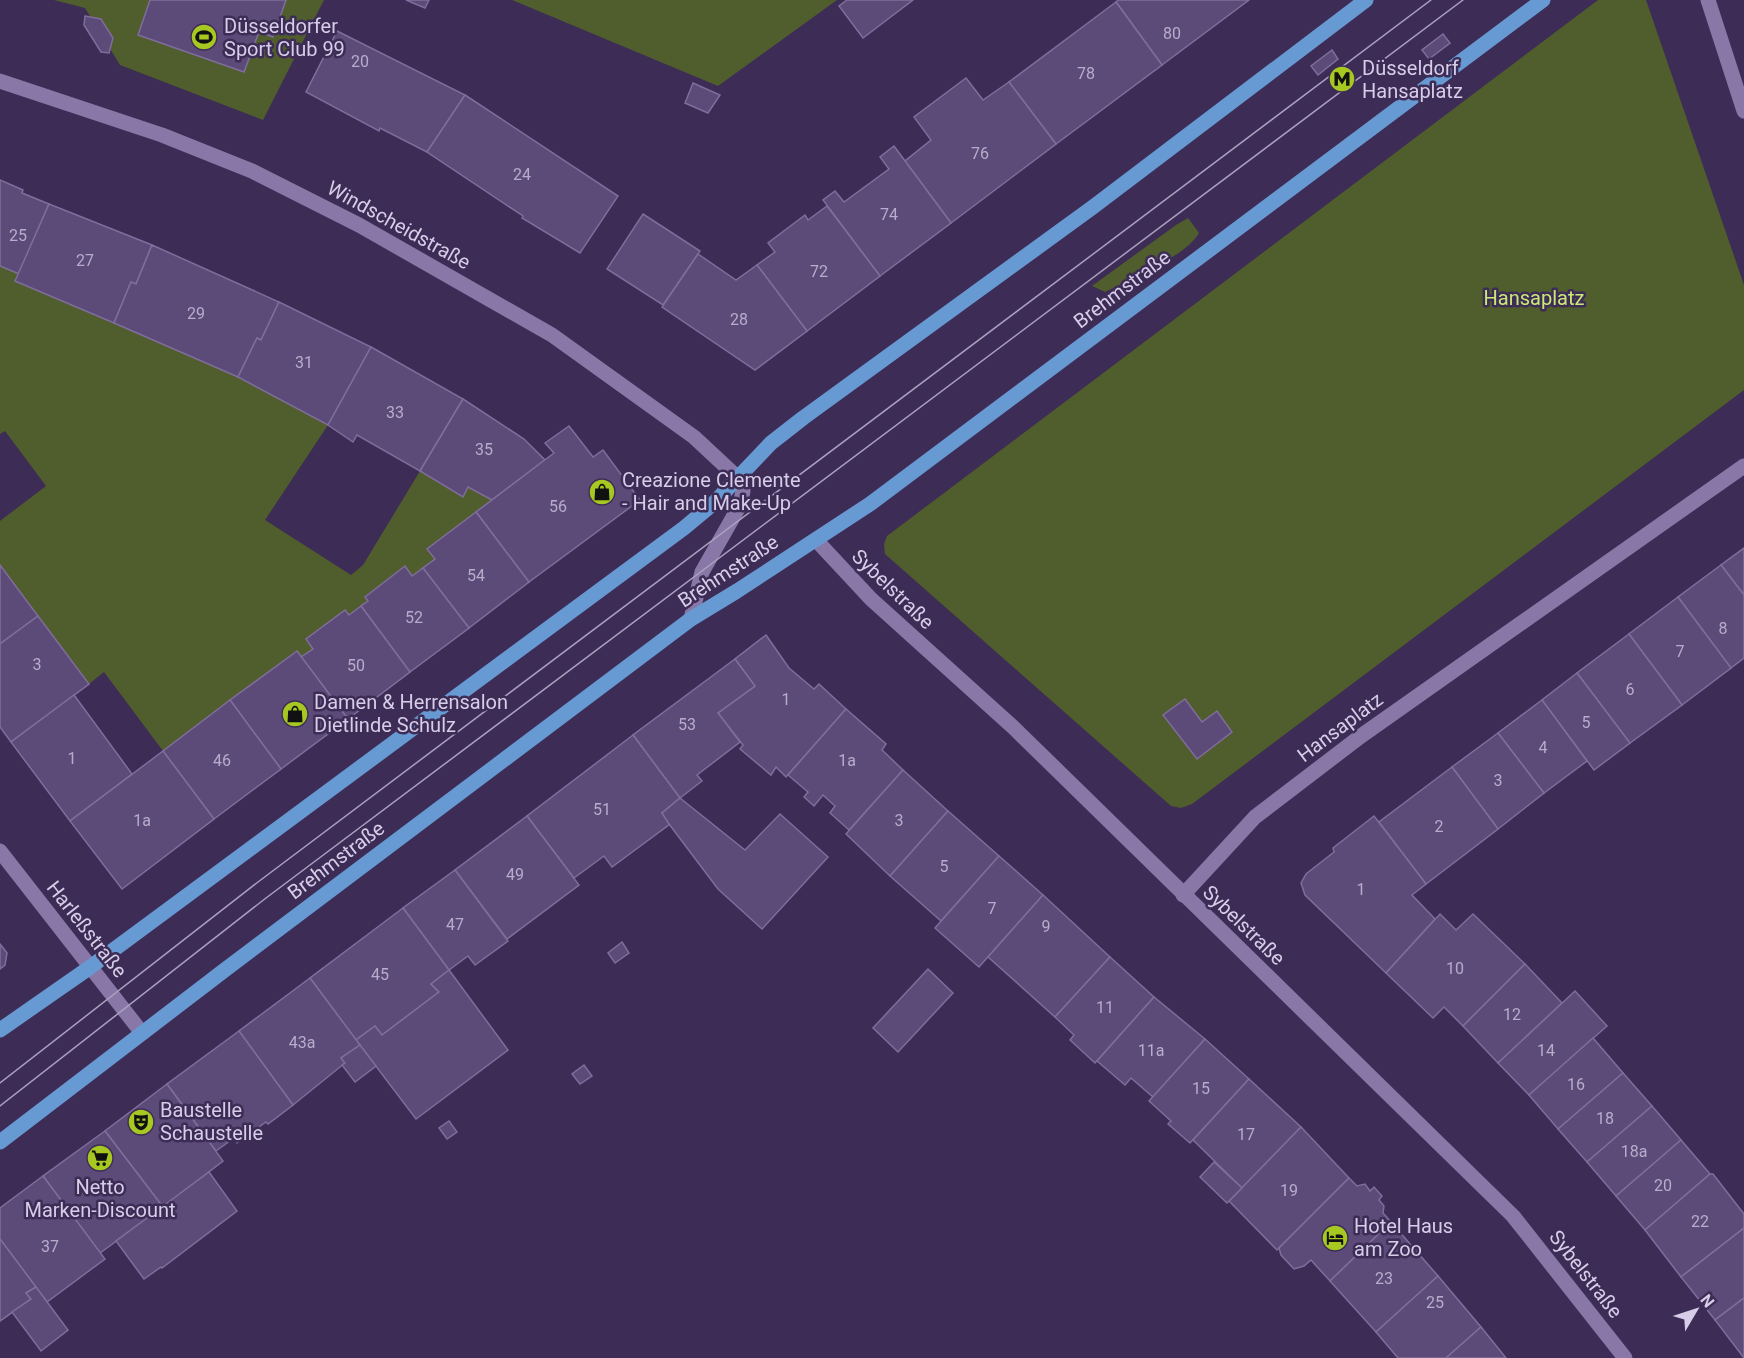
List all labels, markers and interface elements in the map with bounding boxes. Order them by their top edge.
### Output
place label: Düsseldorfer Sport Club 99 [224,14,345,61]
sports icon: Düsseldorfer Sport Club 99 [189,22,219,52]
house number: 80 [1163,24,1181,43]
house number: 20 [351,52,369,71]
place label: Düsseldorf Hansaplatz [1362,56,1463,103]
house number: 78 [1077,64,1095,83]
metro station icon: Düsseldorf Hansaplatz [1327,64,1357,94]
house number: 76 [971,144,989,163]
house number: 24 [513,165,531,184]
street label: Windscheidstraße [323,176,475,274]
house number: 74 [880,205,898,224]
house number: 25 [9,226,27,245]
street label: Brehmstraße [1069,245,1175,333]
house number: 27 [76,251,94,270]
house number: 72 [810,262,828,281]
park label: Hansaplatz [1484,286,1584,310]
house number: 29 [187,304,205,323]
house number: 28 [730,310,748,329]
house number: 31 [295,353,313,372]
house number: 33 [386,403,404,422]
house number: 35 [475,440,493,459]
place label: Creazione Clemente - Hair and Make-Up [622,468,801,515]
shop icon: Creazione Clemente - Hair and Make-Up [587,477,617,507]
house number: 56 [549,497,567,516]
street label: Brehmstraße [673,530,783,612]
street label: Sybelstraße [847,544,939,634]
house number: 54 [467,566,485,585]
house number: 52 [405,608,423,627]
house number: 8 [1719,619,1728,638]
house number: 7 [1676,642,1685,661]
house number: 3 [33,655,42,674]
house number: 50 [347,656,365,675]
house number: 6 [1626,680,1635,699]
street label: Hansaplatz [1293,687,1388,767]
place label: Damen & Herrensalon Dietlinde Schulz [314,690,508,737]
house number: 1 [782,690,791,709]
shop icon: Damen & Herrensalon Dietlinde Schulz [280,699,310,729]
house number: 5 [1582,713,1591,732]
house number: 53 [678,715,696,734]
house number: 4 [1539,738,1548,757]
house number: 1 [68,749,77,768]
house number: 46 [213,751,231,770]
house number: 1a [838,751,856,770]
house number: 3 [1494,771,1503,790]
house number: 51 [593,800,611,819]
house number: 1a [133,811,151,830]
house number: 3 [895,811,904,830]
street label: Brehmstraße [283,816,389,904]
house number: 2 [1435,817,1444,836]
house number: 5 [940,857,949,876]
house number: 49 [506,865,524,884]
street label: Harleßstraße [42,876,132,982]
street label: Sybelstraße [1198,880,1290,970]
house number: 1 [1357,880,1366,899]
house number: 7 [988,899,997,918]
house number: 47 [446,915,464,934]
house number: 9 [1042,917,1051,936]
house number: 10 [1446,959,1464,978]
house number: 45 [371,965,389,984]
house number: 11 [1096,998,1114,1017]
house number: 12 [1503,1005,1521,1024]
house number: 43a [289,1033,315,1052]
house number: 11a [1138,1041,1164,1060]
house number: 14 [1537,1041,1555,1060]
house number: 16 [1567,1075,1585,1094]
house number: 15 [1192,1079,1210,1098]
place label: Baustelle Schaustelle [160,1098,263,1145]
theatre icon: Baustelle Schaustelle [126,1107,156,1137]
house number: 18 [1596,1109,1614,1128]
house number: 17 [1237,1125,1255,1144]
house number: 18a [1621,1142,1647,1161]
supermarket icon: Netto Marken-Discount [85,1143,115,1173]
place label: Netto Marken-Discount [24,1175,176,1222]
house number: 20 [1654,1176,1672,1195]
house number: 19 [1280,1181,1298,1200]
house number: 22 [1691,1212,1709,1231]
place label: Hotel Haus am Zoo [1354,1214,1453,1261]
hotel icon: Hotel Haus am Zoo [1320,1223,1350,1253]
street label: Sybelstraße [1544,1225,1628,1323]
house number: 37 [41,1237,59,1256]
house number: 23 [1375,1269,1393,1288]
north arrow [1666,1280,1726,1340]
text: N [1696,1291,1718,1311]
house number: 25 [1426,1293,1444,1312]

